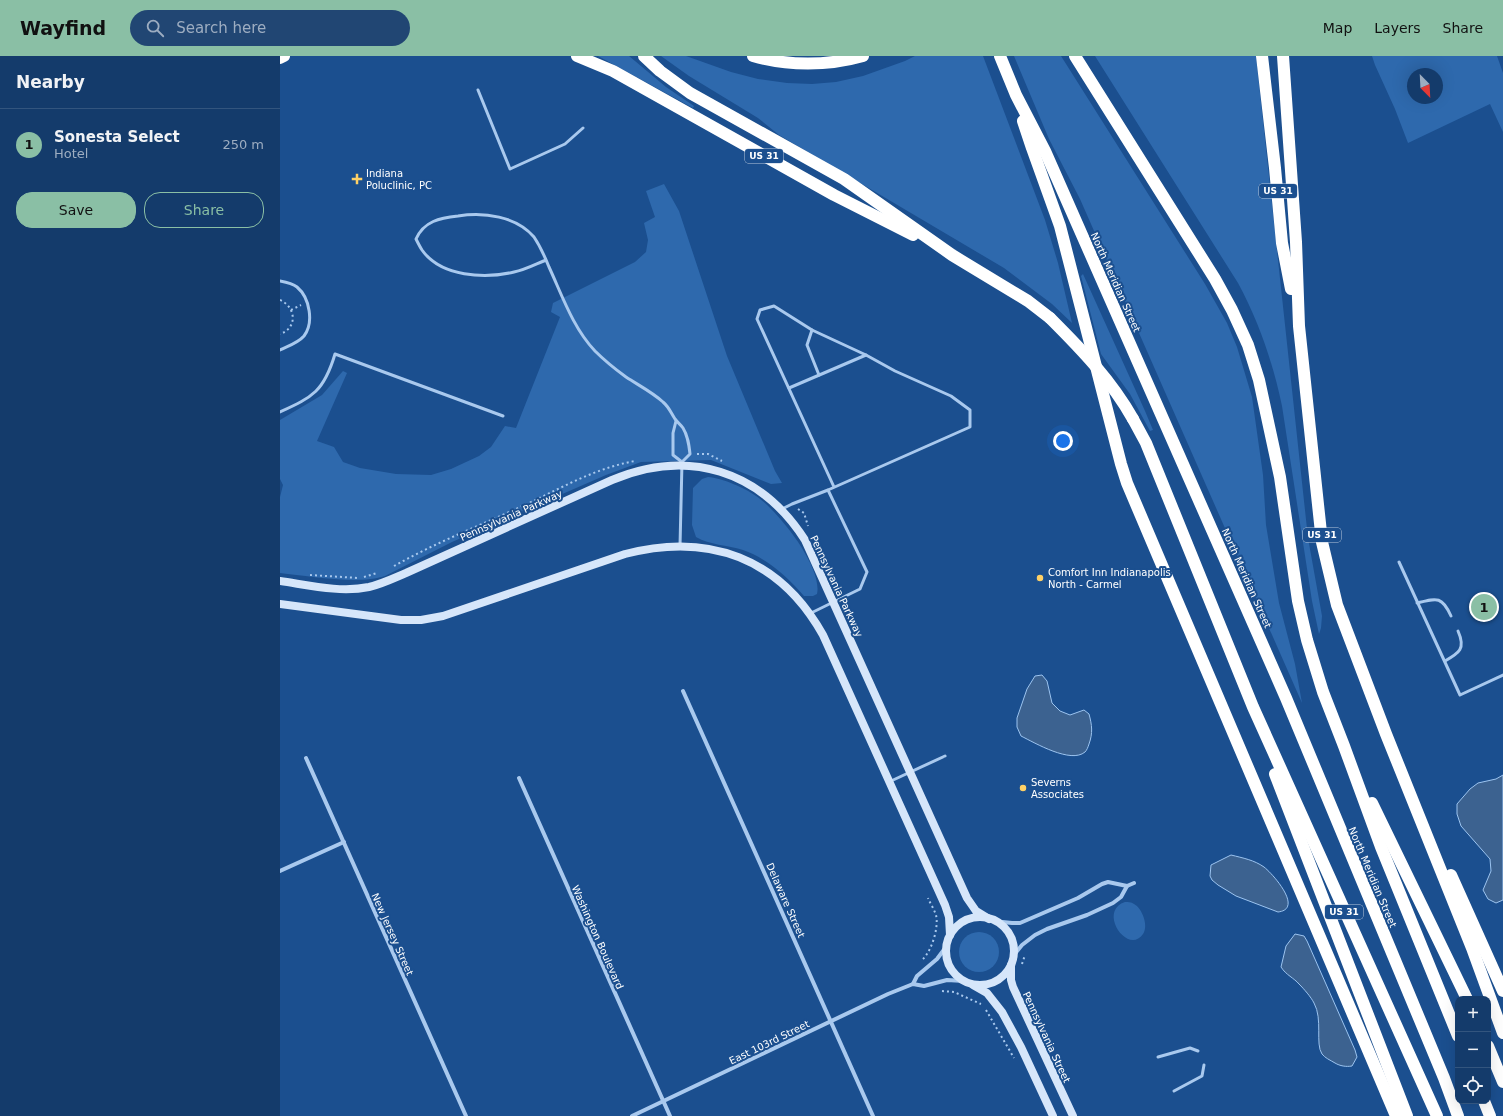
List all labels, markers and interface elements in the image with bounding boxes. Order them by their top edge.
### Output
search box [130,10,410,46]
text: Wayfind [20,17,106,39]
icon: search [144,17,166,39]
text: Search here [176,19,266,37]
text: Map [1323,20,1352,36]
text: Layers [1374,20,1421,36]
text: Share [1443,20,1483,36]
north arrow [1407,68,1443,104]
text: Nearby [16,72,85,92]
text: Sonesta Select [54,128,180,146]
text: 1 [24,137,34,152]
text: 250 m [222,137,264,152]
text: Hotel [54,146,88,161]
road number: US 31 [745,149,783,163]
place label: Indiana Poluclinic, PC [366,168,432,191]
marker: Indiana Poluclinic, PC [351,173,363,185]
road number: US 31 [1259,184,1297,198]
button: Save [16,192,136,228]
button: Share [144,192,264,228]
street label: North Meridian Street [1089,231,1143,334]
your location [1053,431,1073,451]
street label: Pennsylvania Parkway [458,488,564,543]
street label: North Meridian Street [1220,527,1274,630]
road number: US 31 [1303,528,1341,542]
street label: Pennsylvania Parkway [808,534,865,639]
place label: Comfort Inn Indianapolis North - Carmel [1048,567,1171,590]
marker: Comfort Inn Indianapolis North - Carmel [1035,573,1045,583]
pin: 1 [1471,592,1497,622]
place label: Severns Associates [1031,777,1084,800]
marker: Severns Associates [1018,783,1028,793]
street label: North Meridian Street [1346,825,1399,929]
street label: Delaware Street [764,861,807,939]
street label: Washington Boulevard [570,884,625,991]
street label: New Jersey Street [369,891,416,977]
road number: US 31 [1325,905,1363,919]
street label: Pennsylvania Street [1021,990,1073,1085]
map controls [1455,996,1491,1104]
button: + [1455,996,1491,1032]
street label: East 103rd Street [727,1018,811,1067]
button: − [1455,1032,1491,1068]
button: locate [1455,1068,1491,1104]

